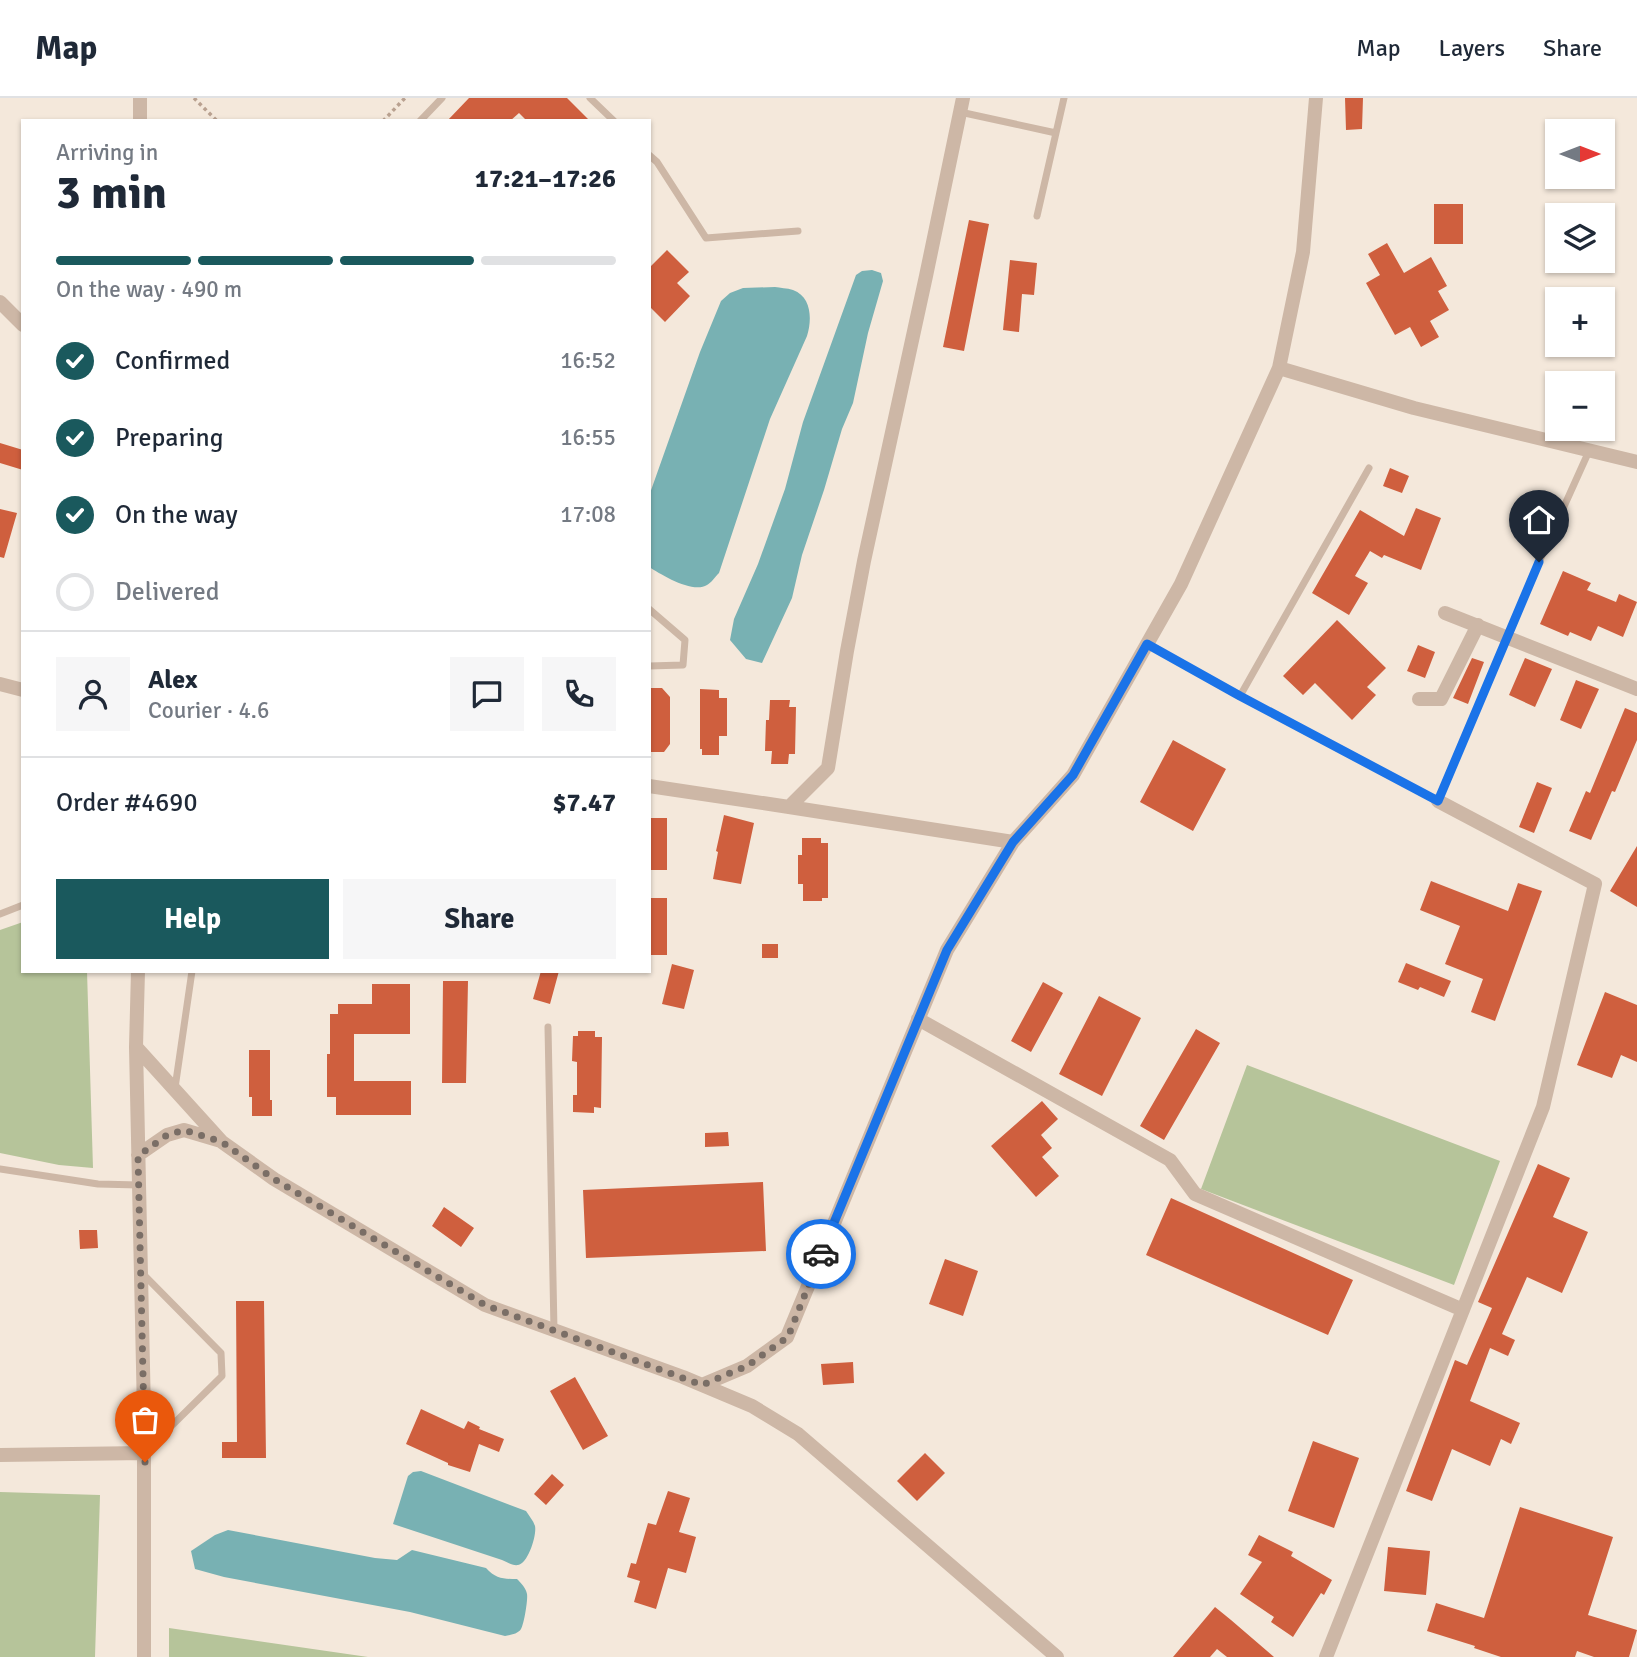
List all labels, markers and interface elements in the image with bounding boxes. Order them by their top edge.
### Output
text: Map [35,28,97,69]
text: Map [1356,33,1401,63]
text: Layers [1439,33,1505,63]
text: Share [1543,33,1602,63]
north arrow [1545,119,1615,189]
map controls [1545,119,1615,441]
text: Arriving in [56,138,158,167]
text: 17:21–17:26 [475,163,616,195]
text: 3 min [56,165,167,221]
button: layers [1545,203,1615,273]
text: On the way · 490 m [56,275,242,304]
button: + [1545,287,1615,357]
icon: check [56,342,94,380]
text: Confirmed [115,345,230,377]
text: 16:52 [560,346,616,375]
button: − [1545,371,1615,441]
icon: check [56,419,94,457]
text: Preparing [115,422,223,454]
text: 16:55 [560,423,616,452]
pin [1509,490,1569,562]
icon: check [56,496,94,534]
text: On the way [115,499,238,531]
text: 17:08 [560,500,616,529]
icon: home [1520,501,1558,539]
text: Delivered [115,576,220,608]
button: person [56,657,130,731]
button: chat [450,657,524,731]
button: phone [542,657,616,731]
text: Alex [148,664,198,696]
text: Courier · 4.6 [148,696,269,725]
text: Order #4690 [56,787,197,819]
text: $7.47 [552,787,616,819]
button: Help [56,879,329,959]
button: Share [343,879,616,959]
courier [786,1219,856,1289]
icon: car [802,1235,840,1273]
pin [115,1390,175,1462]
icon: bag [126,1401,164,1439]

